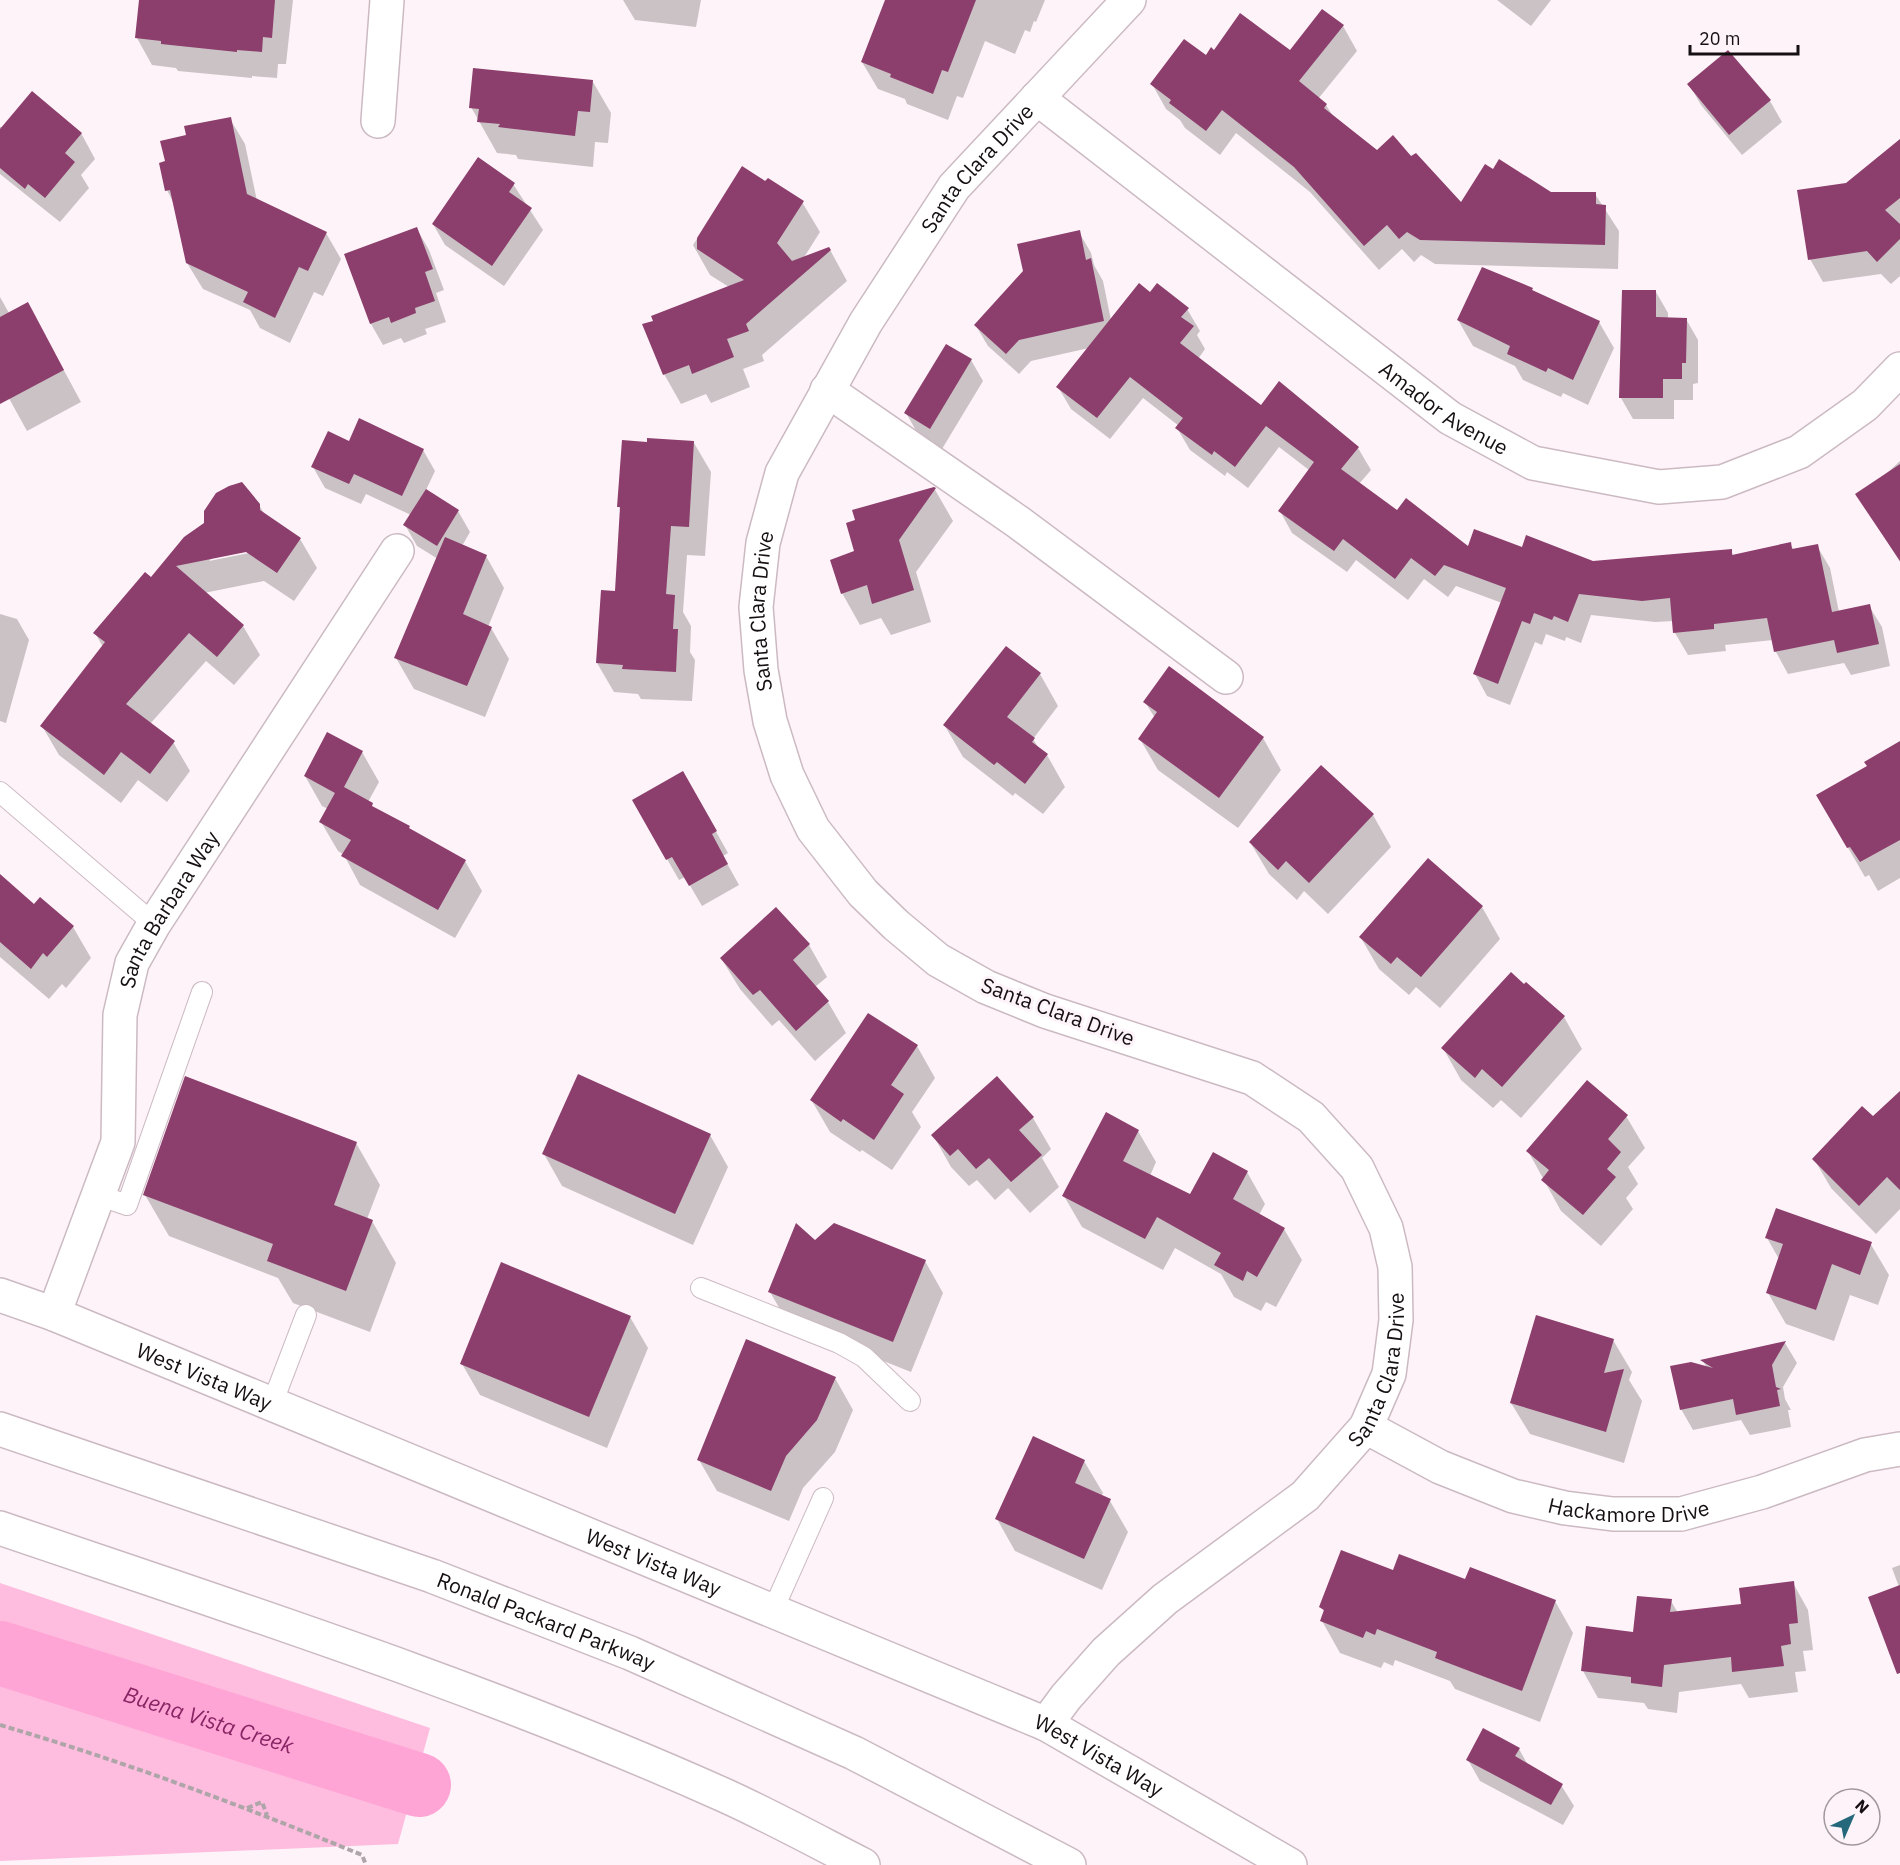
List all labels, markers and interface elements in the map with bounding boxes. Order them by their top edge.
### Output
scale bar [1690,18,1798,56]
text: 20 m [1699,27,1741,50]
street label: Santa Clara Drive [914,97,1039,238]
street label: Amador Avenue [1374,355,1513,461]
street label: Santa Clara Drive [742,527,780,694]
street label: Santa Barbara Way [113,825,225,991]
street label: Santa Clara Drive [977,970,1139,1052]
street label: Santa Clara Drive [1341,1292,1410,1453]
street label: West Vista Way [132,1336,277,1417]
street label: Hackamore Drive [1545,1491,1712,1528]
street label: West Vista Way [582,1521,726,1602]
street label: Ronald Packard Parkway [433,1565,660,1677]
water label: Buena Vista Creek [120,1678,298,1759]
street label: West Vista Way [1031,1707,1169,1803]
north arrow [1822,1787,1882,1847]
text: N [1851,1795,1874,1817]

